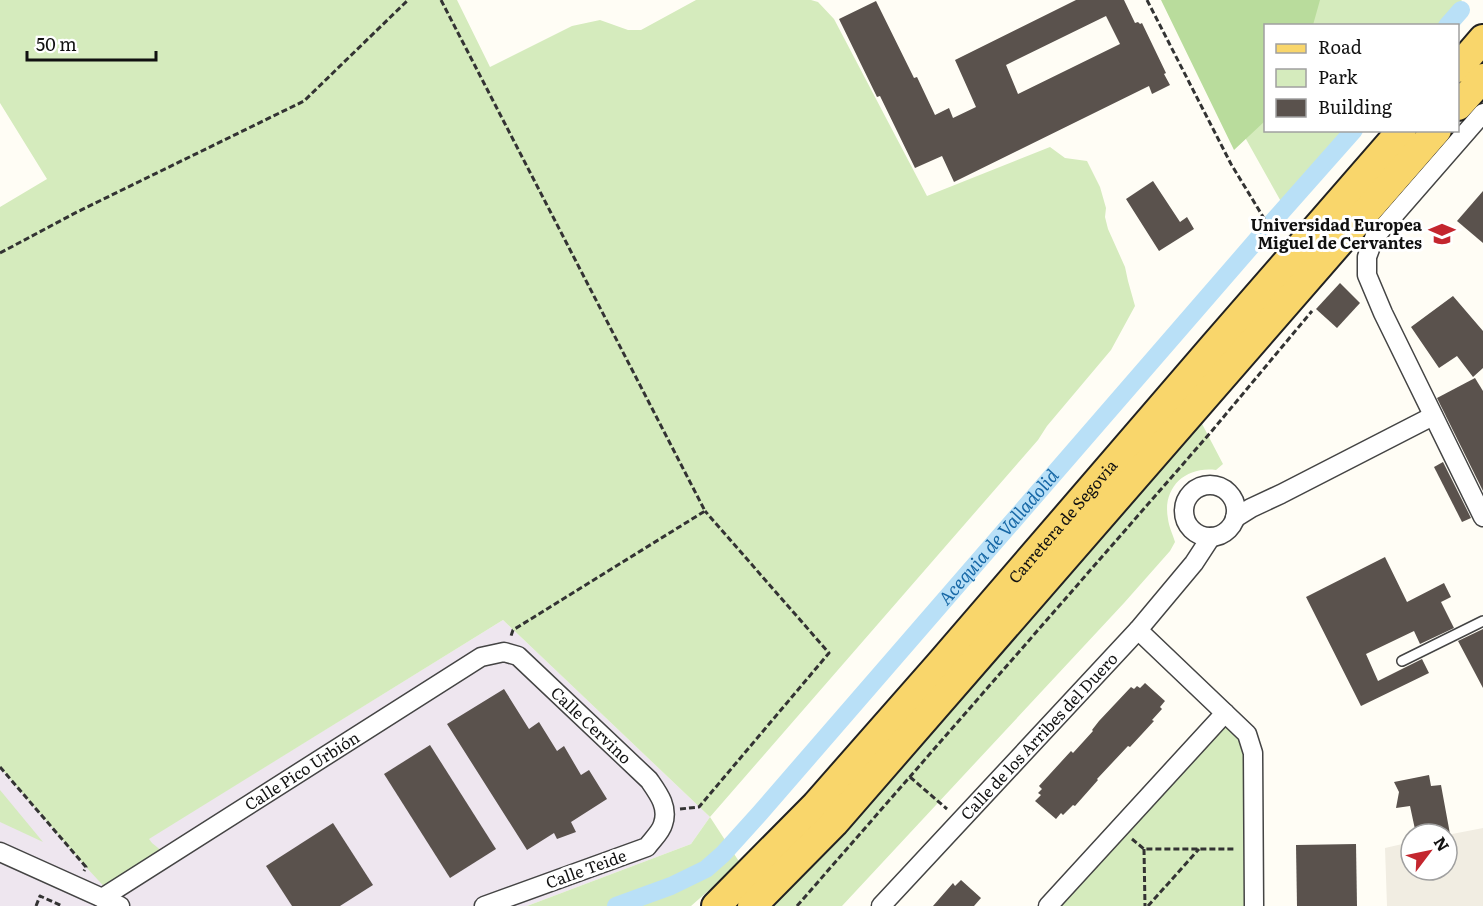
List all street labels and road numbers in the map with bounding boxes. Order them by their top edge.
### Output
street label: Carretera de Segovia [1002,453,1123,588]
street label: Calle de los Arribes del Duero [954,646,1123,825]
street label: Calle Cervino [546,680,638,769]
street label: Calle Pico Urbión [239,724,364,816]
street label: Calle Teide [542,842,629,894]

